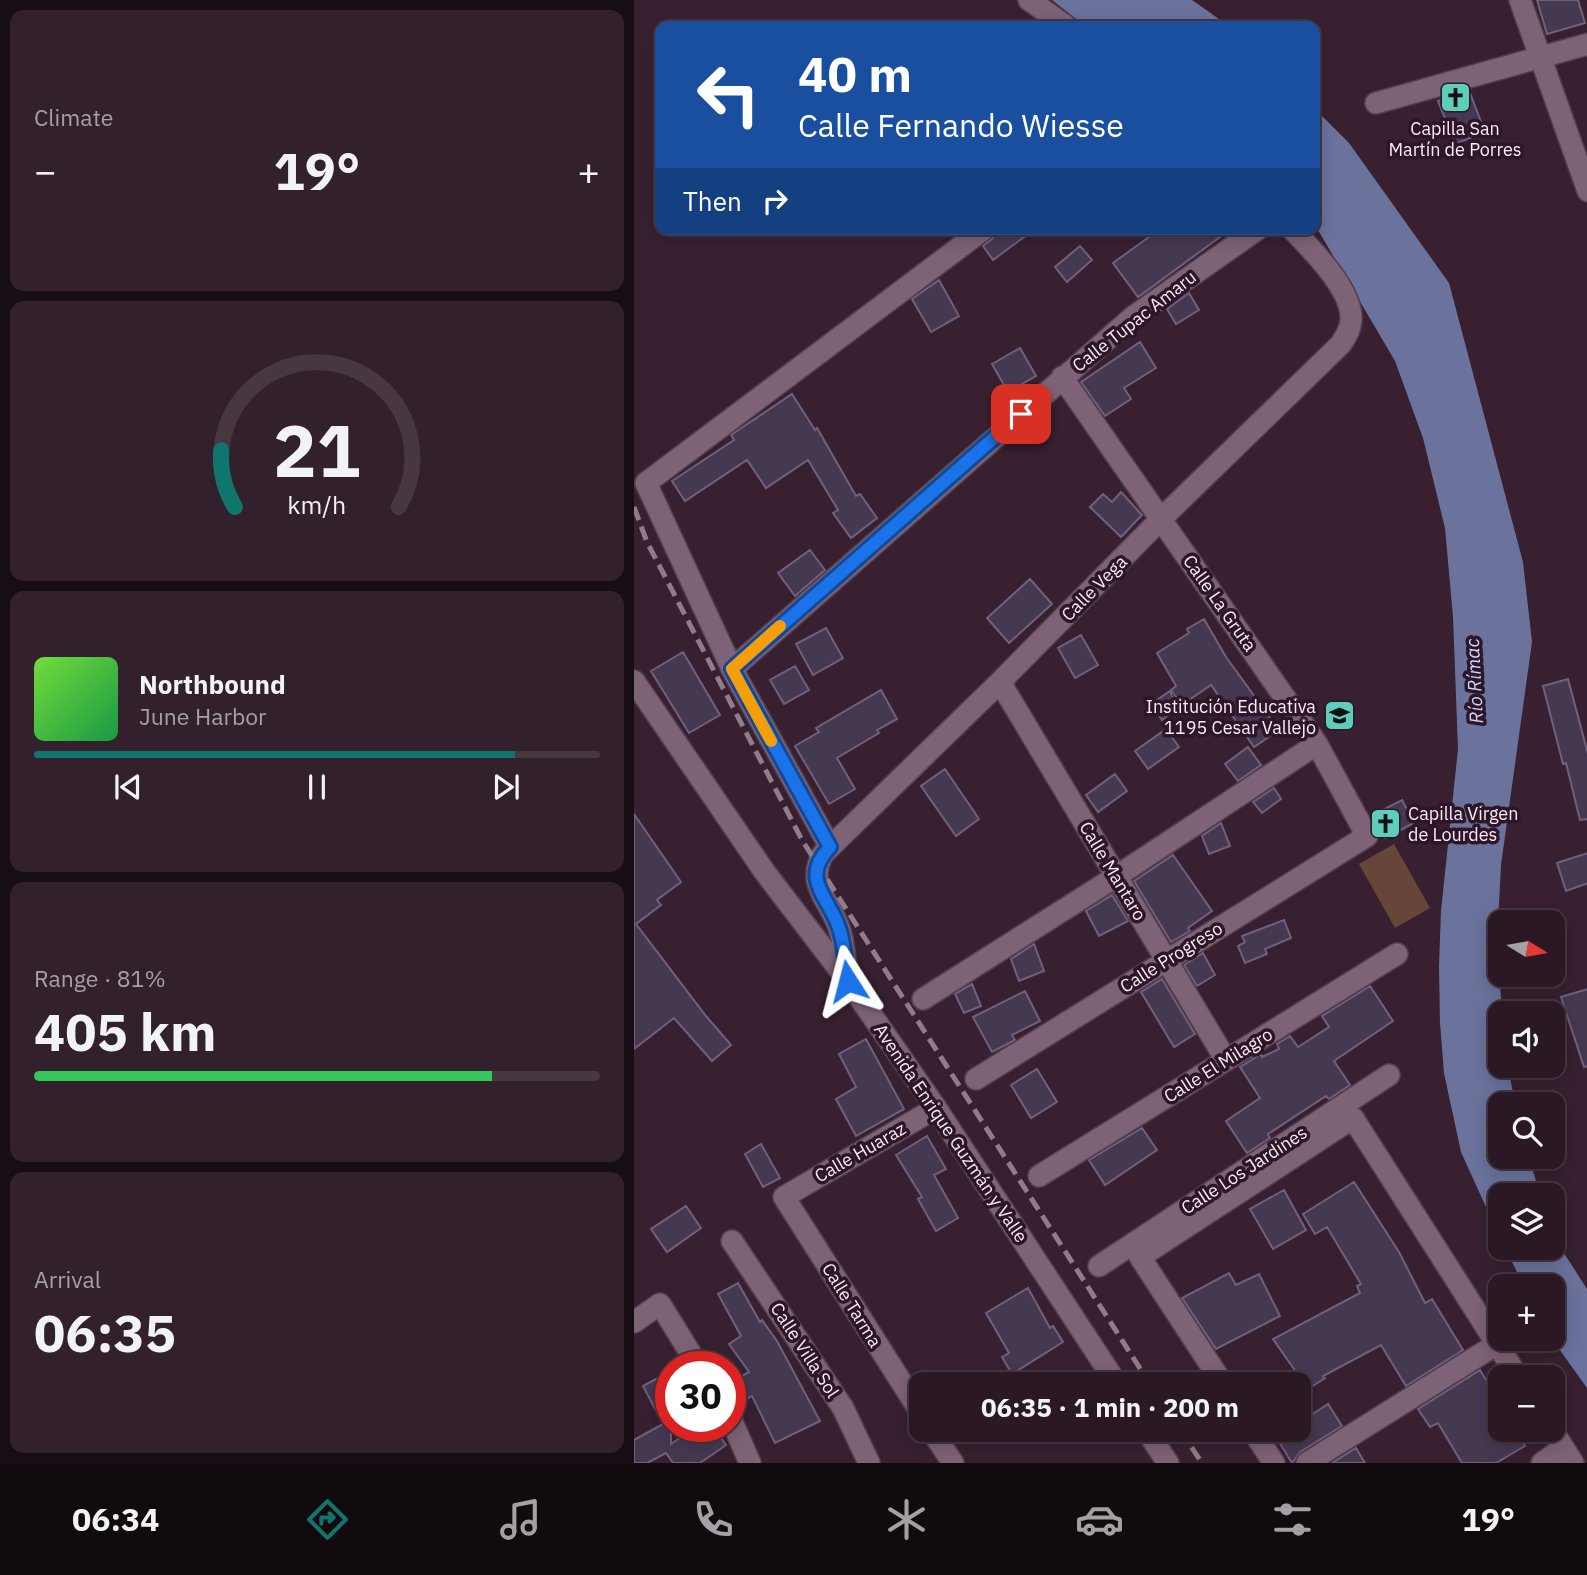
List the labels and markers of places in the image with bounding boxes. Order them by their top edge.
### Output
church icon: Capilla San Martín de Porres [1438,80,1472,114]
place label: Capilla San Martín de Porres [1388,117,1522,161]
pin [991,384,1051,444]
place label: Institución Educativa 1195 Cesar Vallejo [1146,695,1316,739]
school or university icon: Institución Educativa 1195 Cesar Vallejo [1322,699,1356,733]
place label: Capilla Virgen de Lourdes [1408,802,1518,846]
church icon: Capilla Virgen de Lourdes [1368,806,1402,840]

